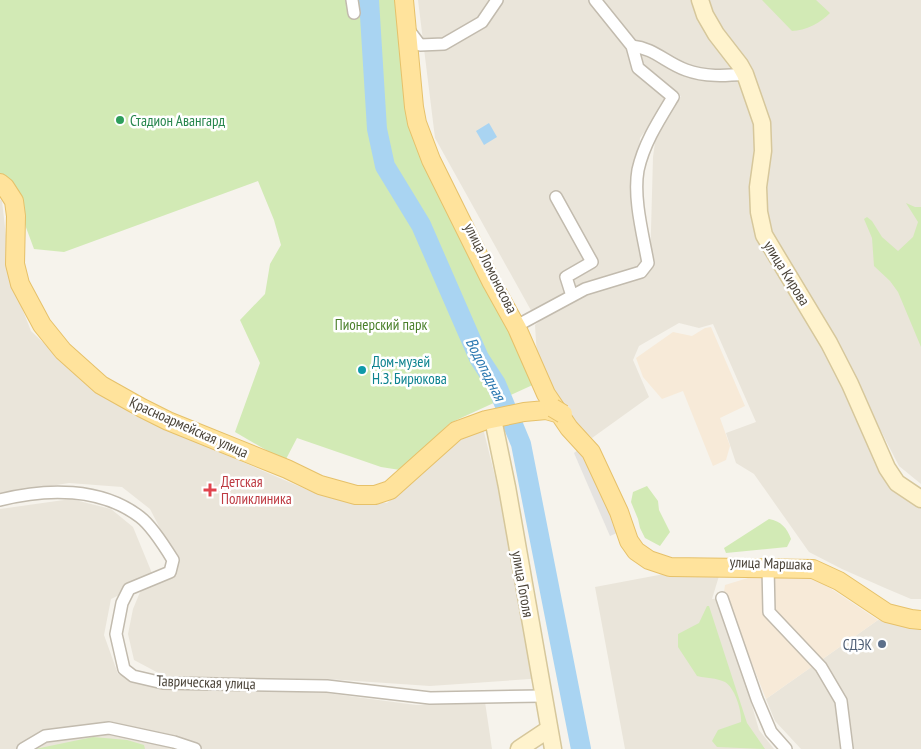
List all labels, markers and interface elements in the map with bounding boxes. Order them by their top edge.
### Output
place label: Стадион Авангард [130,111,225,130]
marker: Стадион Авангард [114,114,126,126]
street label: улица Ломоносова [460,220,522,316]
street label: улица Кирова [760,237,814,309]
park label: Пионерский парк [335,315,427,334]
water label: Водопадная [462,334,511,406]
place label: Дом-музей Н.З. Бирюкова [372,352,447,388]
marker: Дом-музей Н.З. Бирюкова [356,364,368,376]
street label: Красноармейская улица [127,392,251,462]
place label: Детская Поликлиника [221,472,292,508]
marker: Детская Поликлиника [203,483,217,497]
street label: улица Гоголя [508,549,538,619]
street label: улица Маршака [729,552,813,574]
place label: СДЭК [843,635,873,654]
marker: СДЭК [876,638,888,650]
street label: Таврическая улица [156,671,256,693]

